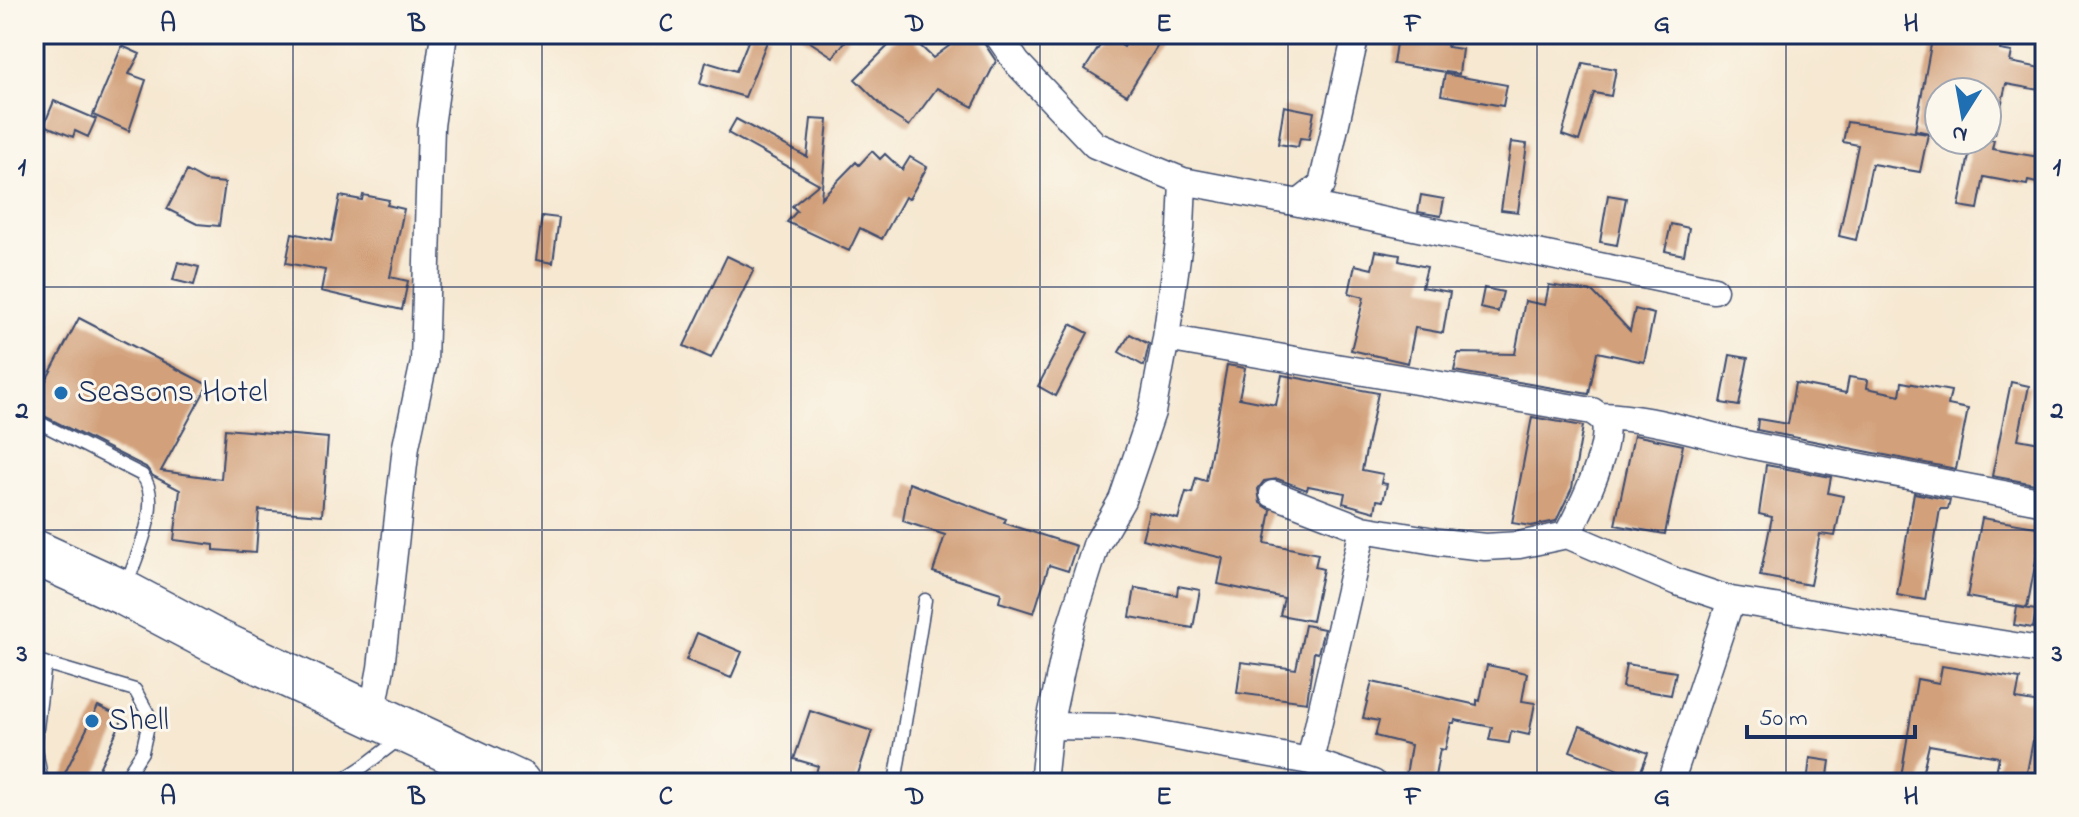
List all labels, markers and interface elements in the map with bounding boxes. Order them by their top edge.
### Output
text: A [160,6,176,44]
text: B [407,6,426,44]
text: C [659,6,673,44]
text: D [904,6,925,44]
text: E [1156,6,1172,44]
text: F [1403,6,1422,44]
text: G [1654,6,1670,44]
text: H [1903,6,1919,44]
north arrow [1923,76,2003,156]
text: N [1949,116,1970,150]
text: 1 [18,150,27,188]
text: 1 [2053,150,2062,188]
place label: Seasons Hotel [77,370,268,417]
marker: Seasons Hotel [52,384,70,402]
text: 2 [15,393,29,431]
text: 2 [2050,393,2064,431]
text: 3 [16,636,28,674]
text: 3 [2051,636,2063,674]
scale bar [1747,689,1915,739]
place label: Shell [108,698,169,745]
text: 50 m [1759,702,1808,737]
marker: Shell [83,712,101,730]
text: A [160,779,176,817]
text: B [407,779,426,817]
text: C [659,779,673,817]
text: D [904,779,925,817]
text: E [1156,779,1172,817]
text: F [1403,779,1422,817]
text: G [1654,779,1670,817]
text: H [1903,779,1919,817]

